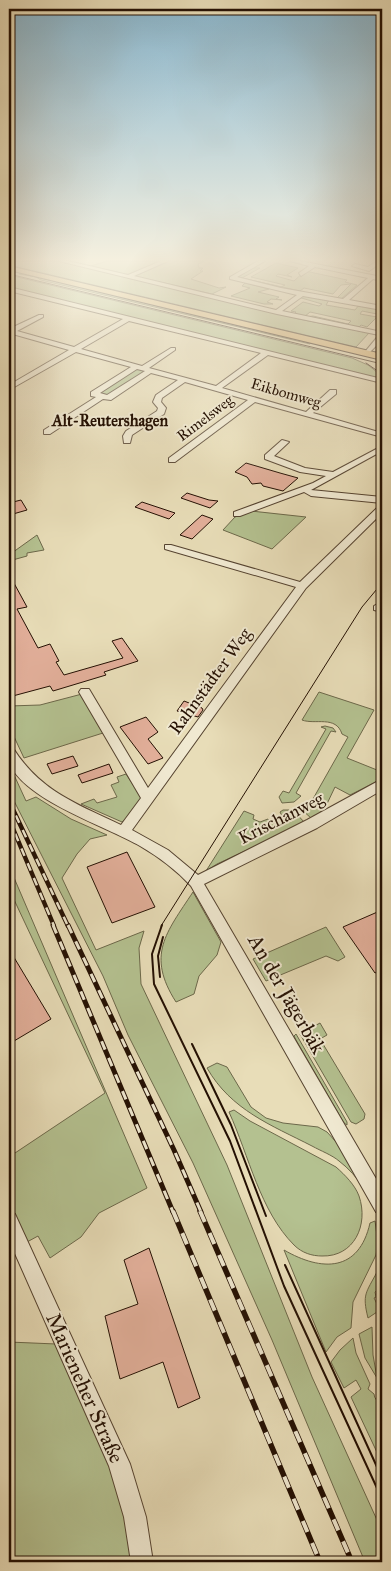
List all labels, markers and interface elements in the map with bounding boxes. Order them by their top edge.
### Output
street label: Eikbomweg [249,374,324,412]
street label: Rimelsweg [173,390,238,445]
district label: Alt-Reutershagen [51,411,168,431]
street label: Rahnstädter Weg [164,623,257,739]
street label: Krischanweg [234,787,329,850]
street label: An der Jägerbäk [242,929,332,1059]
street label: Marieneher Straße [40,1309,130,1467]

